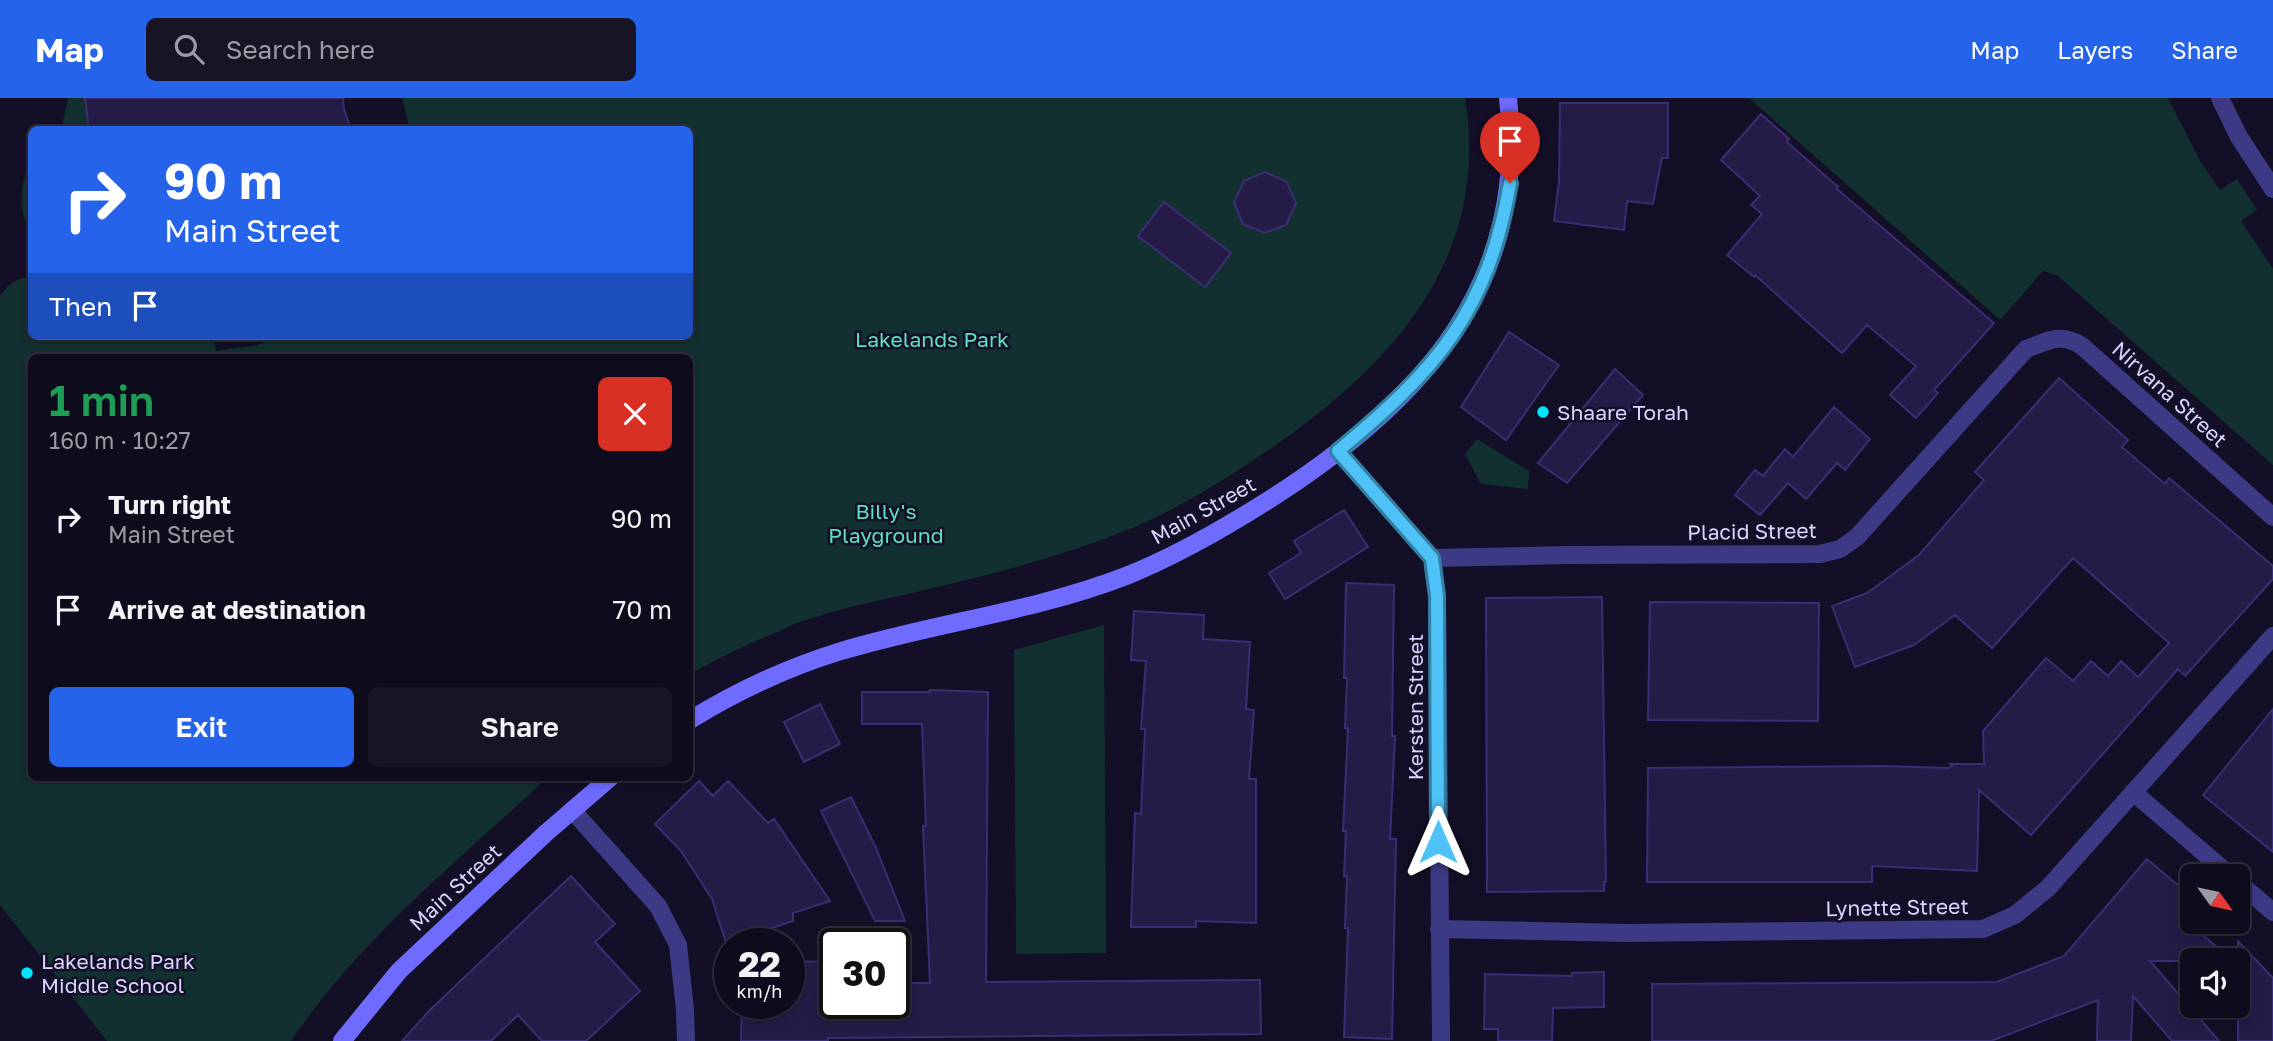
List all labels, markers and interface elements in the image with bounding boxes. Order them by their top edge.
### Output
search box [146,18,636,81]
text: Map [35,30,104,69]
icon: search [170,30,208,68]
text: Search here [226,34,375,65]
text: Map [1970,35,2019,64]
text: Layers [2057,35,2133,64]
text: Share [2171,35,2238,64]
pin [1480,111,1540,183]
icon: arrive [1491,122,1529,160]
text: 90 m [164,151,282,210]
icon: right [49,154,140,245]
text: Main Street [164,211,341,249]
icon: arrive [126,287,164,325]
text: Then [49,291,112,322]
park label: Lakelands Park [855,326,1009,352]
street label: Nirvana Street [2107,336,2233,452]
text: 1 min [49,375,154,425]
button: close [598,377,672,451]
place label: Shaare Torah [1557,399,1689,425]
marker: Shaare Torah [1535,404,1551,420]
text: 160 m · 10:27 [49,426,191,454]
street label: Main Street [1146,471,1260,549]
text: Turn right [108,489,231,520]
park label: Billy's Playground [828,498,944,548]
icon: right [49,500,87,538]
text: 90 m [611,503,672,534]
street label: Placid Street [1687,517,1817,545]
text: Main Street [108,520,235,548]
icon: arrive [49,591,87,629]
text: Arrive at destination [108,594,366,625]
text: 70 m [613,594,672,625]
street label: Kersten Street [1402,634,1428,780]
button: Exit [49,687,354,767]
button: Share [368,687,672,767]
position arrow [1401,805,1475,879]
street label: Main Street [404,838,506,936]
north arrow [2180,864,2250,934]
map controls [2180,864,2250,1018]
street label: Lynette Street [1825,893,1969,921]
speed limit sign: 30 [819,928,910,1019]
text: 22 [738,943,781,985]
place label: Lakelands Park Middle School [41,948,195,998]
button: sound [2180,948,2250,1018]
marker: Lakelands Park Middle School [19,965,35,981]
text: km/h [737,980,782,1002]

